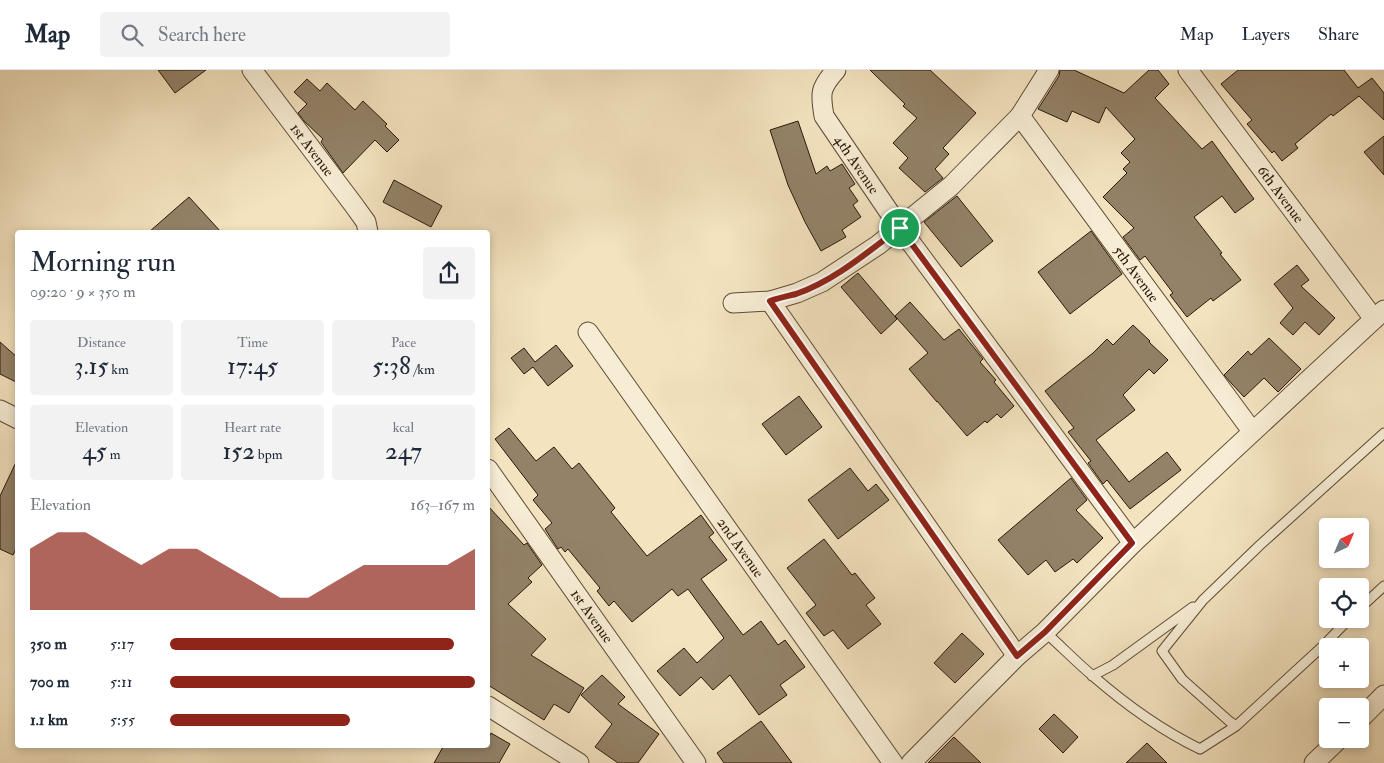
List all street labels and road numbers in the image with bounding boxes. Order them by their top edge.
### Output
street label: 1st Avenue [286,120,338,181]
street label: 4th Avenue [830,132,883,198]
street label: 6th Avenue [1253,162,1308,227]
street label: 5th Avenue [1109,242,1163,306]
street label: 2nd Avenue [712,514,768,582]
street label: 1st Avenue [566,585,617,647]

